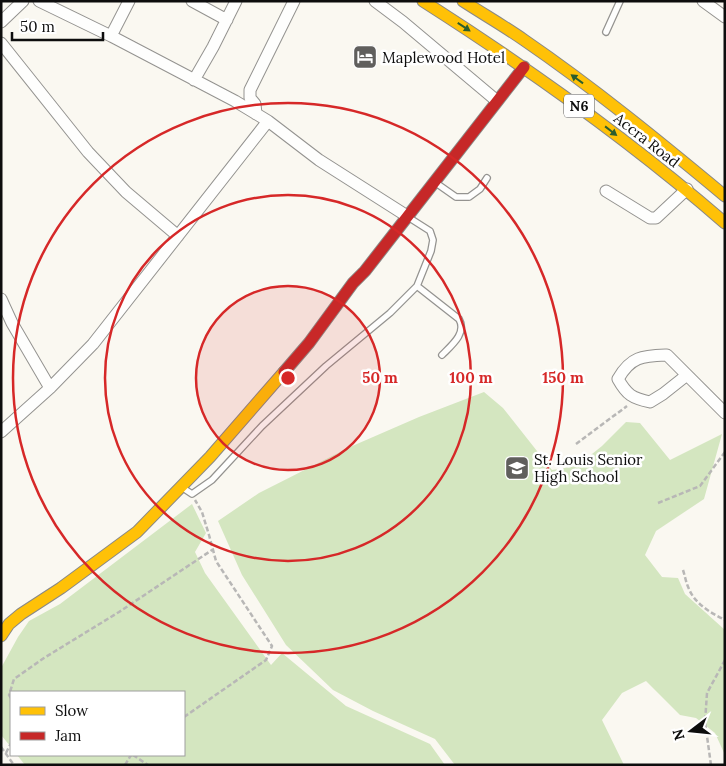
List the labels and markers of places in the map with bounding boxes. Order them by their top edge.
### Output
hotel icon: Maplewood Hotel [352,44,378,70]
place label: Maplewood Hotel [382,48,505,67]
centre of rings [279,369,297,387]
place label: St. Louis Senior High School [534,450,643,486]
school or university icon: St. Louis Senior High School [504,455,530,481]

